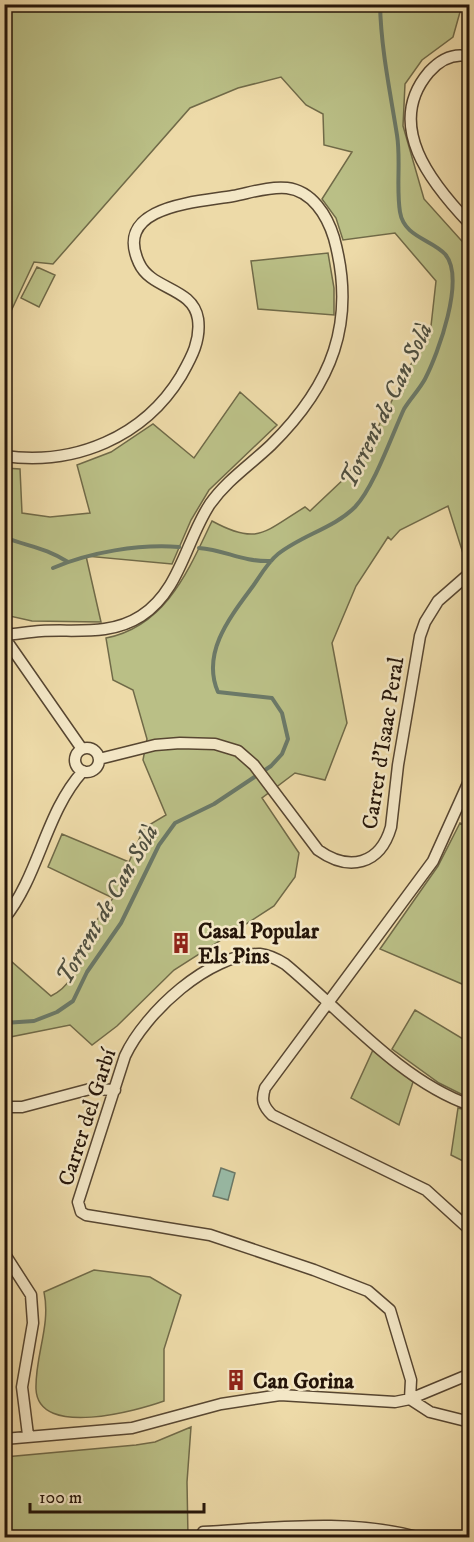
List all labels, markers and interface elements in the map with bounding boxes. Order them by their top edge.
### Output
water label: Torrent de Can Solà [334,318,440,493]
street label: Carrer d'Isaac Peral [357,655,410,831]
water label: Torrent de Can Solà [50,819,166,990]
place label: Casal Popular Els Pins [198,918,320,970]
building icon: Casal Popular Els Pins [169,931,193,955]
street label: Carrer del Garbí [53,1044,123,1189]
building icon: Can Gorina [224,1368,248,1392]
place label: Can Gorina [253,1368,355,1395]
scale bar [30,1476,204,1514]
text: 100 m [39,1487,82,1509]

